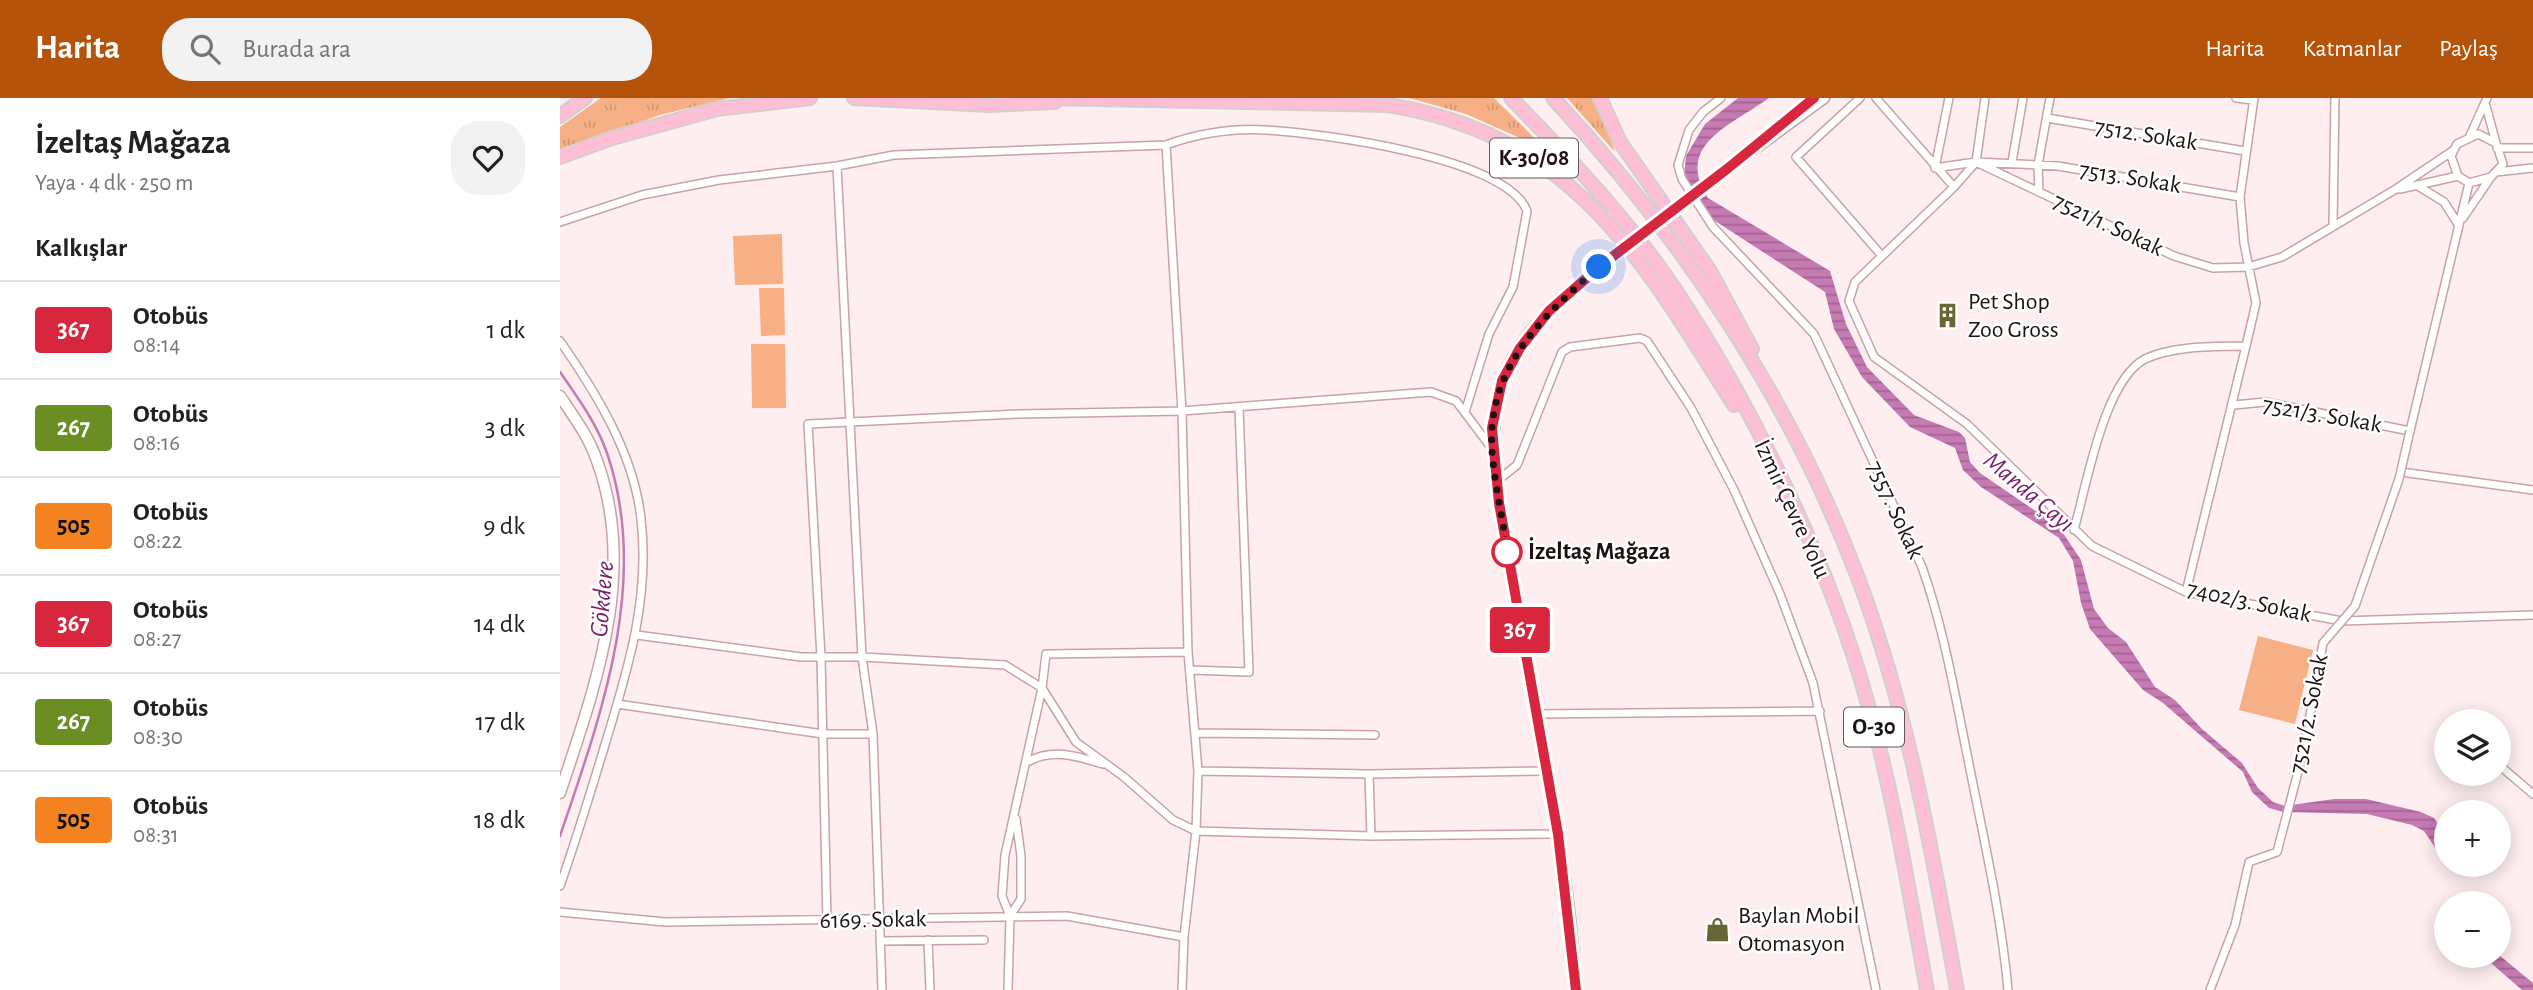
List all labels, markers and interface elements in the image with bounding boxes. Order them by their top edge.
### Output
search box [162,18,652,81]
icon: search [186,30,224,68]
text: Harita [35,32,120,65]
text: Burada ara [242,36,351,62]
text: Harita [2206,37,2265,61]
text: Katmanlar [2303,37,2401,61]
text: Paylaş [2439,37,2498,61]
street label: 7512. Sokak [2093,115,2199,155]
button: heart [451,121,525,195]
text: İzeltaş Mağaza [35,127,231,160]
road number: K-30/08 [1490,138,1578,178]
street label: 7513. Sokak [2077,158,2183,198]
text: Yaya · 4 dk · 250 m [35,172,193,195]
street label: 7521/1. Sokak [2049,189,2167,261]
text: Kalkışlar [35,235,127,261]
your location [1581,249,1616,284]
place label: Pet Shop Zoo Gross [1968,290,2059,342]
building icon: Pet Shop Zoo Gross [1934,302,1962,330]
text: Otobüs [133,303,208,329]
text: 1 dk [486,317,525,343]
text: 367 [57,318,90,342]
text: 08:14 [133,334,180,357]
street label: 7521/3. Sokak [2261,393,2384,437]
text: Otobüs [133,401,208,427]
text: 3 dk [485,415,525,441]
text: 267 [57,416,90,440]
text: 08:16 [133,432,180,455]
street label: İzmir Çevre Yolu [1749,435,1836,582]
water label: Manda Çayı [1979,447,2079,537]
street label: 7557. Sokak [1862,457,1928,563]
text: Otobüs [133,499,208,525]
text: 9 dk [483,513,525,539]
text: 505 [57,514,90,538]
text: 08:22 [133,530,182,553]
marker: İzeltaş Mağaza [1492,537,1522,567]
place label: İzeltaş Mağaza [1528,537,1671,564]
water label: Gökdere [586,560,618,638]
street label: 7402/3. Sokak [2185,577,2313,627]
text: Otobüs [133,597,208,623]
line badge: 367 [1480,607,1560,653]
text: 14 dk [474,611,525,637]
text: 367 [57,612,90,636]
text: 367 [1504,618,1536,642]
text: 08:27 [133,628,181,651]
street label: 7521/2. Sokak [2286,652,2332,776]
text: Otobüs [133,695,208,721]
road number: O-30 [1844,708,1904,747]
text: 17 dk [476,709,525,735]
map controls [2434,709,2511,968]
button: layers [2434,709,2511,786]
text: 267 [57,710,90,734]
text: 08:30 [133,726,183,749]
text: Otobüs [133,793,208,819]
button: + [2434,800,2511,877]
text: 18 dk [474,807,525,833]
text: 505 [57,808,90,832]
text: 08:31 [133,824,179,847]
button: − [2434,891,2511,968]
place label: Baylan Mobil Otomasyon [1738,904,1859,956]
street label: 6169. Sokak [819,907,927,933]
shop icon: Baylan Mobil Otomasyon [1704,916,1732,944]

